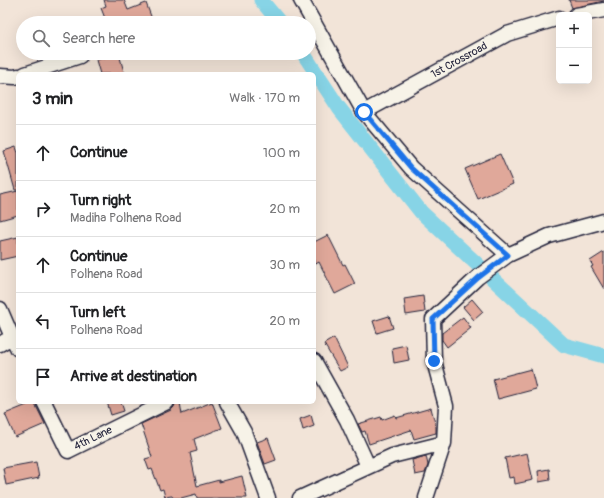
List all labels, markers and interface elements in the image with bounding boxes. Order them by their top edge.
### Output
map controls [556,12,592,84]
button: + [556,12,592,48]
search box [16,16,316,60]
icon: search [30,27,52,49]
text: Search here [62,29,135,48]
street label: 1st Crossroad [429,39,489,81]
button: − [556,48,592,84]
text: 3 min [32,88,73,109]
text: Walk · 170 m [229,90,300,106]
route start [355,103,373,121]
icon: ahead [32,142,54,164]
text: Continue [70,143,128,162]
text: 100 m [263,145,300,161]
text: Turn right [70,191,131,210]
icon: right [32,198,54,220]
text: 20 m [269,201,300,217]
text: Madiha Polhena Road [70,210,182,226]
text: Continue [70,247,128,266]
icon: ahead [32,254,54,276]
text: 30 m [270,257,300,273]
text: Polhena Road [70,266,143,282]
text: Turn left [70,303,126,322]
icon: left [32,310,54,332]
text: 20 m [269,313,300,329]
text: Polhena Road [70,322,143,338]
route end [425,352,443,370]
icon: arrive [32,366,54,388]
text: Arrive at destination [70,367,197,386]
street label: 4th Lane [72,423,115,453]

